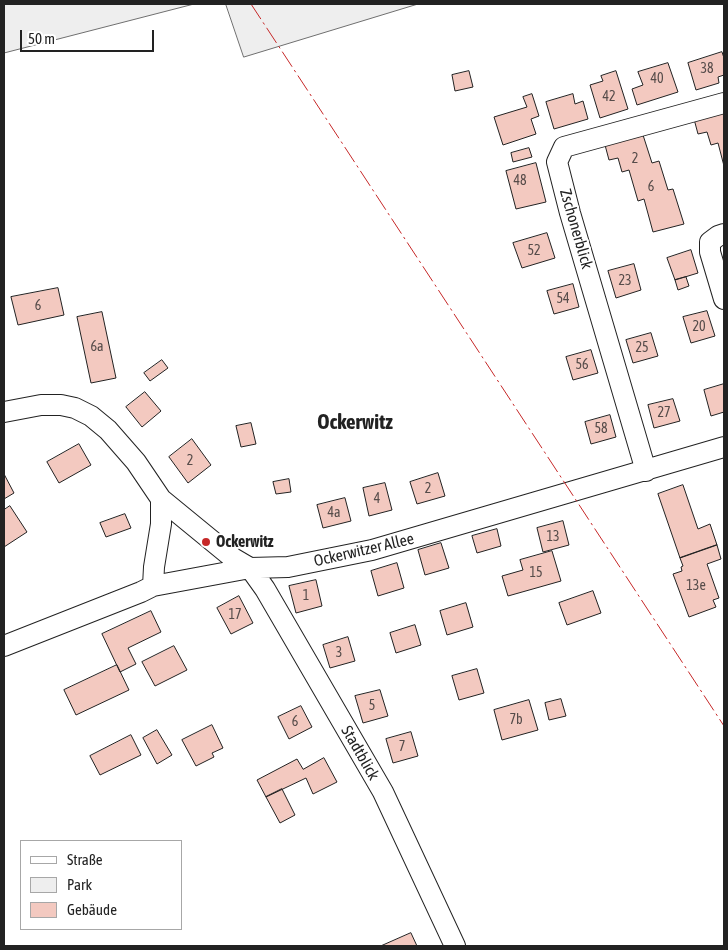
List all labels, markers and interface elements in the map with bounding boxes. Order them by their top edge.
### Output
scale bar [22,20,156,52]
text: 50 m [28,30,55,47]
house number: 38 [700,61,714,77]
house number: 40 [650,71,664,87]
house number: 42 [602,89,616,105]
house number: 2 [632,151,638,167]
house number: 48 [513,173,527,189]
house number: 6 [648,179,654,195]
street label: Zschonerblick [555,187,597,271]
house number: 52 [527,243,541,259]
house number: 23 [618,273,632,289]
house number: 54 [556,291,570,307]
house number: 6 [35,298,41,314]
house number: 20 [692,319,706,335]
house number: 6a [90,339,104,355]
house number: 25 [635,340,649,356]
house number: 56 [575,357,589,373]
house number: 27 [657,405,671,421]
district label: Ockerwitz [317,409,393,435]
house number: 58 [594,421,608,437]
house number: 2 [187,453,193,469]
house number: 2 [425,481,431,497]
house number: 4 [374,491,380,507]
house number: 4a [327,505,341,521]
street label: Ockerwitzer Allee [312,529,416,571]
house number: 13 [546,529,560,545]
place label: Ockerwitz [216,532,274,552]
marker: Ockerwitz [200,536,212,548]
house number: 15 [529,565,543,581]
house number: 13e [686,578,706,594]
house number: 1 [303,588,309,604]
house number: 17 [228,607,242,623]
house number: 3 [336,645,342,661]
house number: 5 [369,698,375,714]
house number: 7b [509,712,523,728]
house number: 6 [292,714,298,730]
street label: Stadtblick [337,722,383,784]
house number: 7 [399,739,405,755]
legend [20,840,182,930]
text: Straße [67,851,103,868]
text: Park [67,876,92,893]
text: Gebäude [67,901,117,918]

